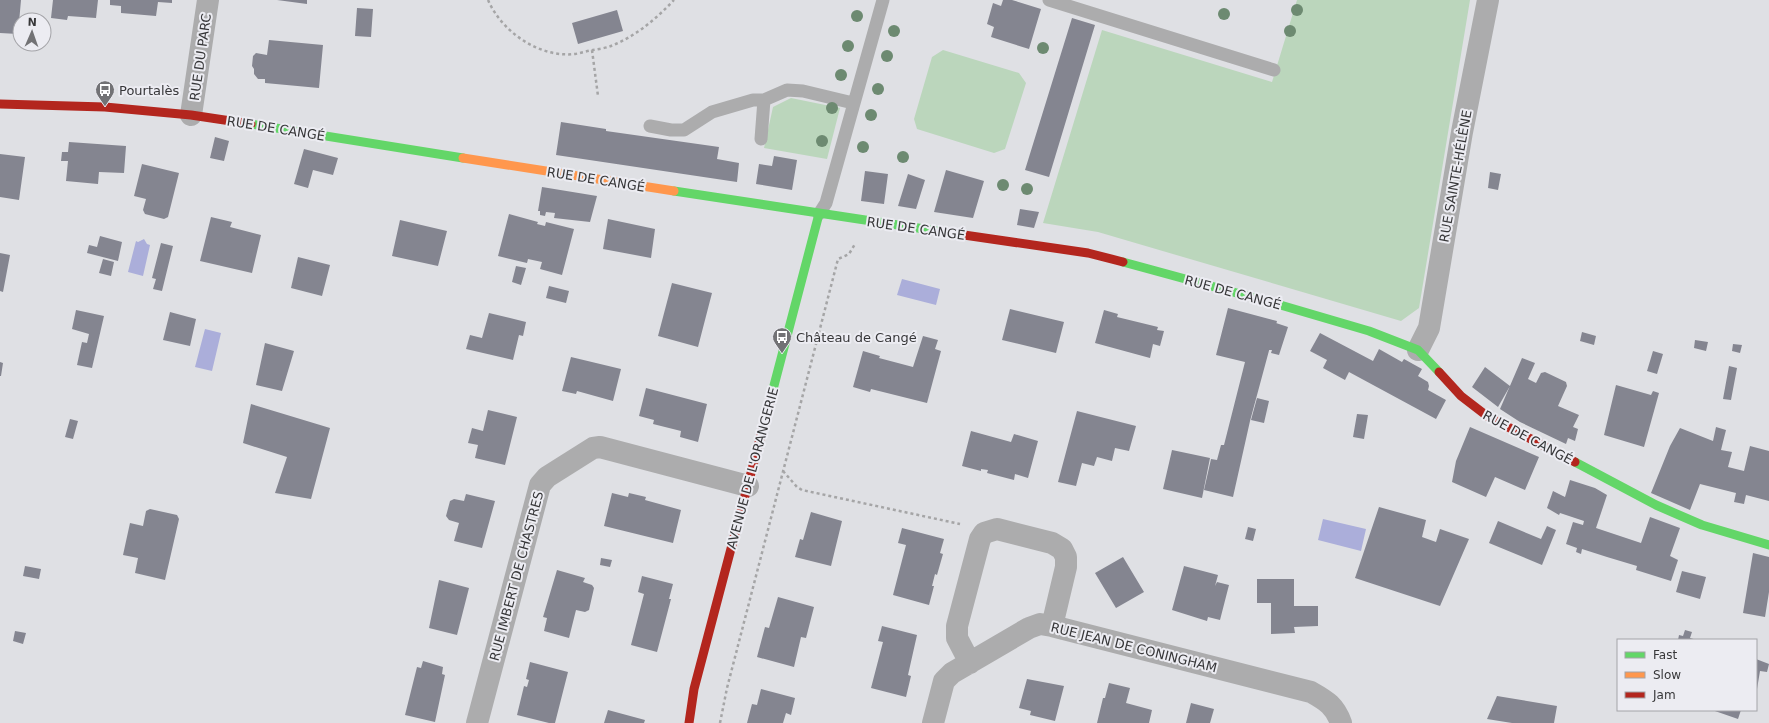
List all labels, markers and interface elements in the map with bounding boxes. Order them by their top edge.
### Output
north arrow [12,12,52,52]
street label: RUE DU PARC [187,12,214,102]
text: N [27,16,37,29]
bus stop icon: Pourtalès [94,79,116,107]
place label: Pourtalès [119,83,180,98]
street label: RUE SAINTE-HÉLÈNE [1436,109,1475,243]
street label: RUE DE CANGÉ [226,113,326,144]
street label: RUE DE CANGÉ [546,164,646,195]
street label: RUE DE CANGÉ [866,214,966,243]
street label: RUE DE CANGÉ [1183,272,1283,313]
bus stop icon: Château de Cangé [771,326,793,354]
place label: Château de Cangé [796,330,917,345]
street label: AVENUE DE L'ORANGERIE [724,386,781,551]
street label: RUE DE CANGÉ [1480,408,1575,467]
street label: RUE IMBERT DE CHASTRES [487,490,546,663]
street label: RUE JEAN DE CONINGHAM [1049,620,1218,675]
legend [1617,639,1757,711]
text: Fast [1653,648,1677,662]
text: Slow [1653,668,1681,682]
text: Jam [1652,688,1676,702]

